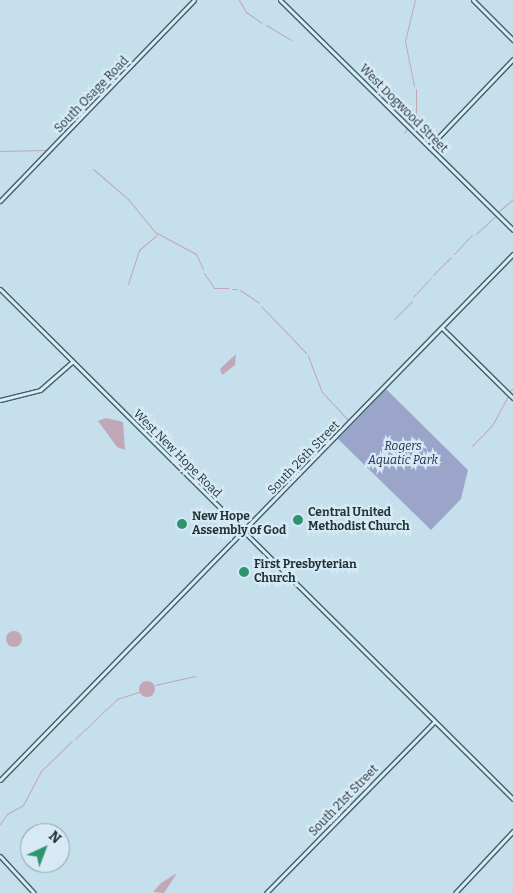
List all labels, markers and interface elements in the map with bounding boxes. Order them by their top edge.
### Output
street label: South Osage Road [52,54,132,136]
street label: West Dogwood Street [356,62,450,156]
street label: West New Hope Road [130,407,224,501]
street label: South 26th Street [265,418,343,498]
park label: Rogers Aquatic Park [368,440,438,468]
place label: Central United Methodist Church [308,506,410,534]
place label: New Hope Assembly of God [192,510,286,538]
marker: Central United Methodist Church [292,514,304,526]
marker: New Hope Assembly of God [176,518,188,530]
place label: First Presbyterian Church [254,558,357,586]
marker: First Presbyterian Church [238,566,250,578]
street label: South 21st Street [306,762,382,840]
north arrow [20,823,70,873]
text: N [45,827,65,847]

